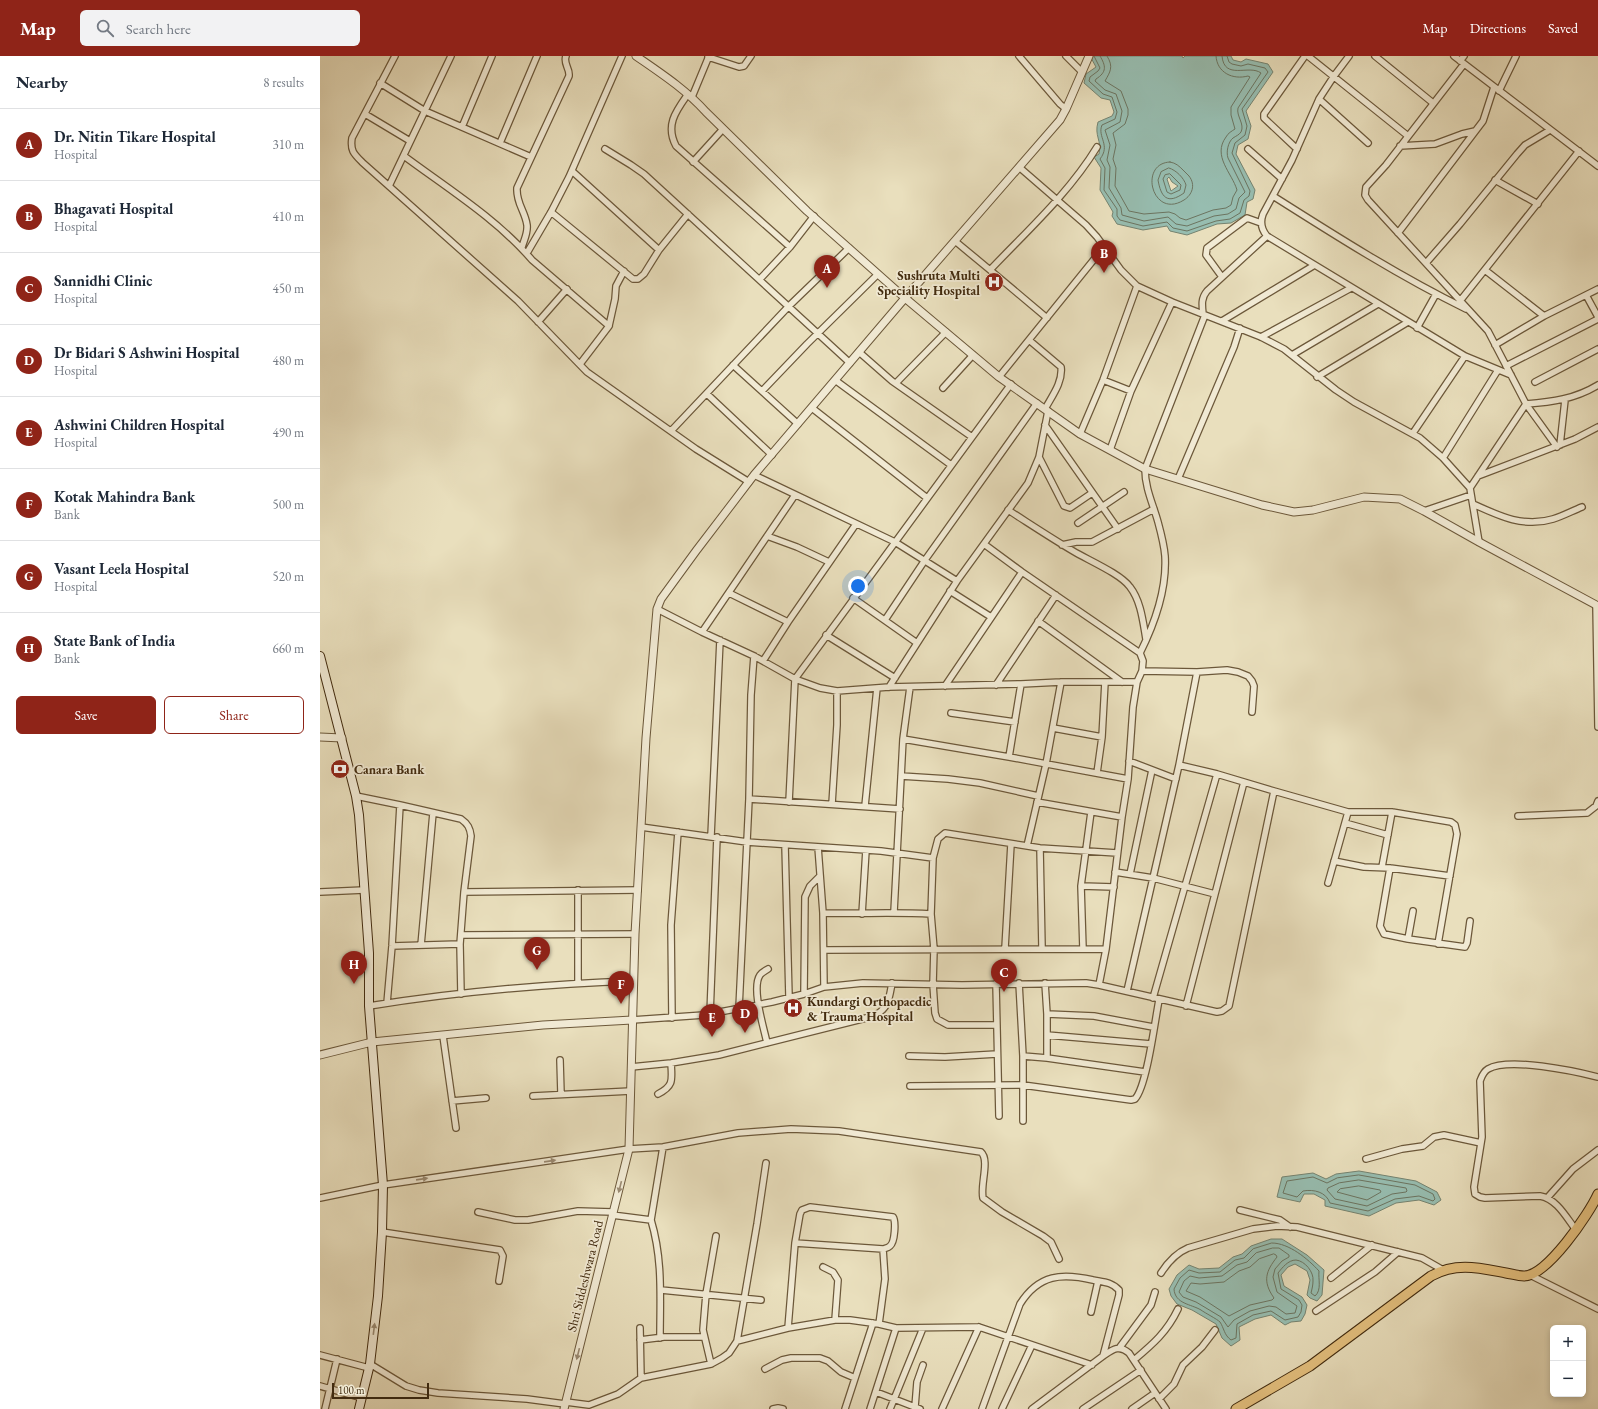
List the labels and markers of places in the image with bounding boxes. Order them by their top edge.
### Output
pin: B [1091,240,1117,273]
pin: A [814,255,840,288]
place label: Sushruta Multi Speciality Hospital [877,267,980,299]
hospital icon: Sushruta Multi Speciality Hospital [983,271,1005,293]
bank icon: Canara Bank [329,758,351,780]
place label: Canara Bank [354,761,425,778]
pin: G [524,937,550,970]
pin: H [341,951,367,984]
pin: C [991,959,1017,992]
pin: F [608,971,634,1004]
place label: Kundargi Orthopaedic & Trauma Hospital [807,993,932,1025]
hospital icon: Kundargi Orthopaedic & Trauma Hospital [782,997,804,1019]
pin: D [732,1000,758,1033]
pin: E [699,1004,725,1037]

